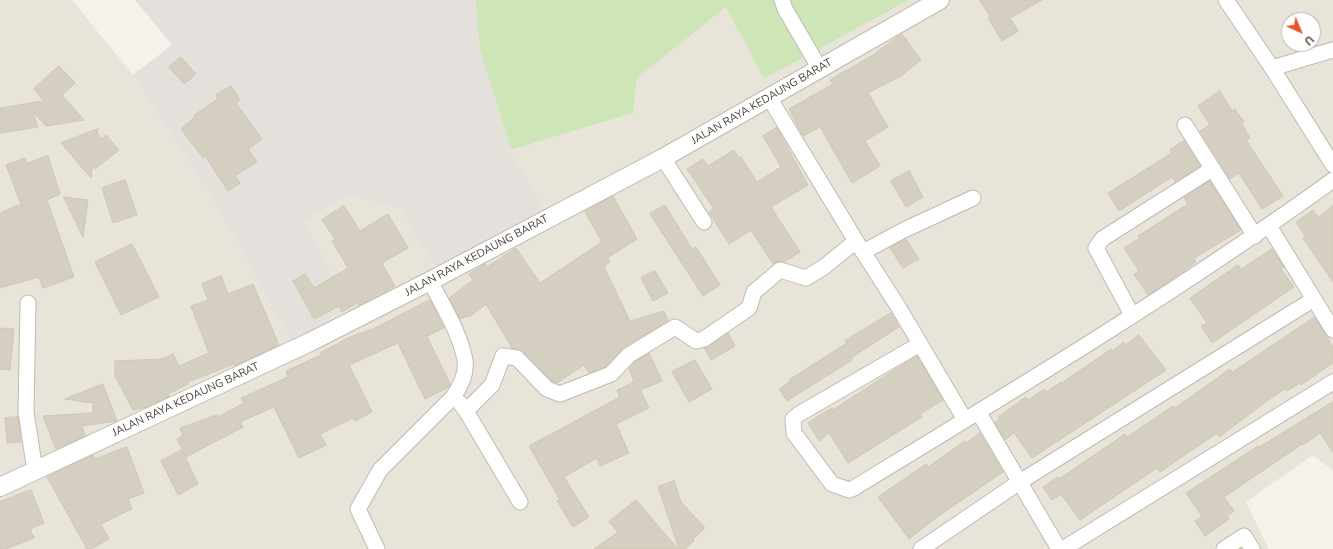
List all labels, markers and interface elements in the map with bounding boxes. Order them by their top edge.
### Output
north arrow [1281,12,1321,52]
text: U [1301,32,1317,48]
street label: JALAN RAYA KEDAUNG BARAT [689,56,835,148]
street label: JALAN RAYA KEDAUNG BARAT [403,213,551,299]
street label: JALAN RAYA KEDAUNG BARAT [111,360,261,440]

